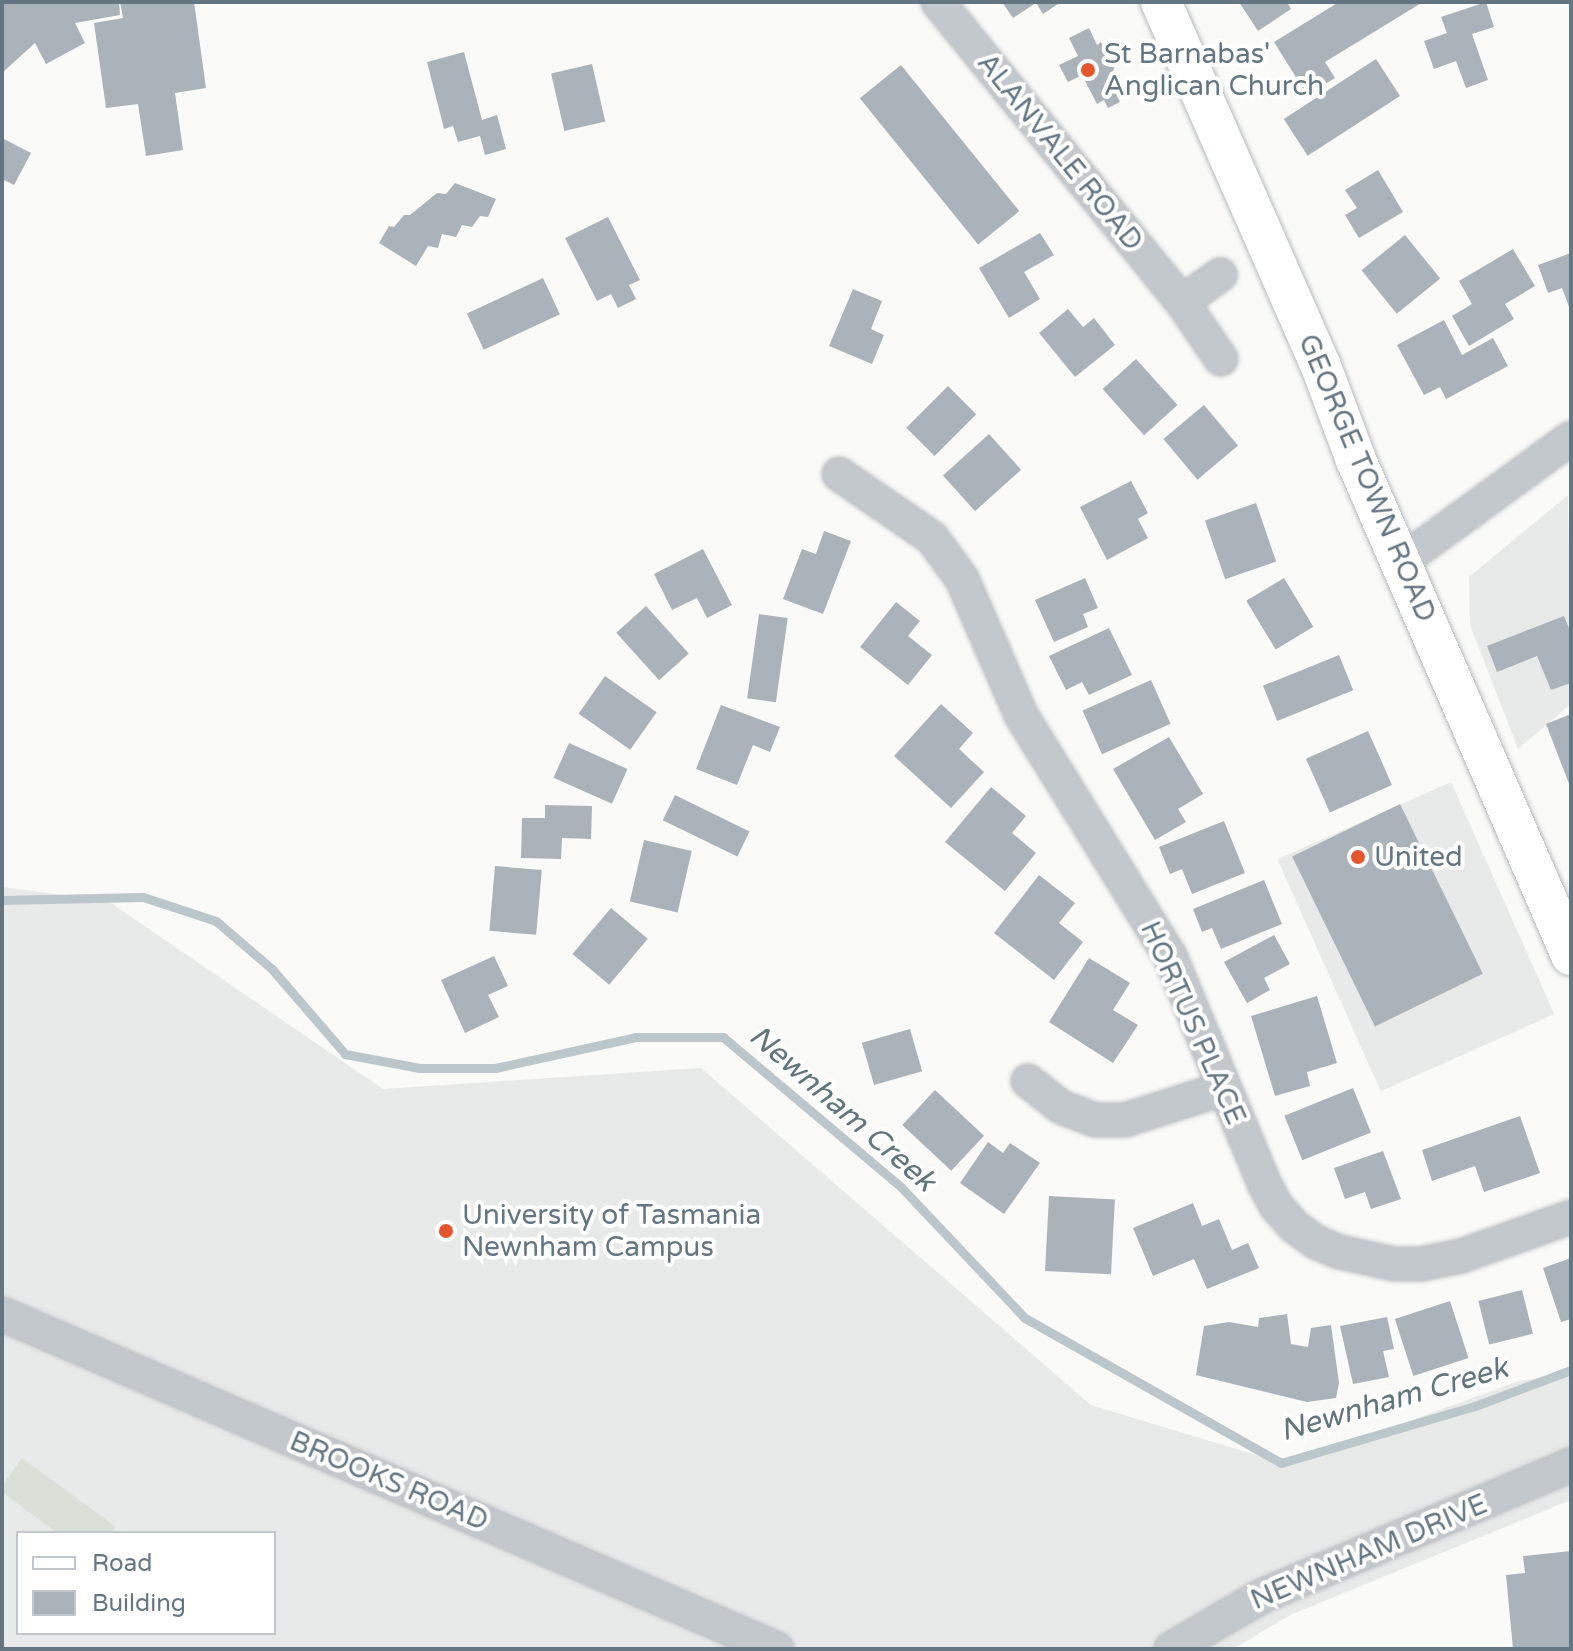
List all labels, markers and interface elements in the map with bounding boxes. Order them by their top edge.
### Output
place label: St Barnabas' Anglican Church [1104,37,1324,103]
street label: ALANVALE ROAD [970,46,1150,258]
marker: St Barnabas' Anglican Church [1079,61,1097,79]
street label: GEORGE TOWN ROAD [1291,329,1443,627]
place label: United [1374,840,1463,874]
marker: United [1349,848,1367,866]
street label: HORTUS PLACE [1133,916,1253,1130]
water label: Newnham Creek [742,1018,942,1200]
place label: University of Tasmania Newnham Campus [462,1198,761,1264]
marker: University of Tasmania Newnham Campus [437,1222,455,1240]
water label: Newnham Creek [1276,1350,1512,1450]
street label: BROOKS ROAD [285,1424,493,1538]
street label: NEWNHAM DRIVE [1246,1487,1492,1617]
legend [16,1531,276,1635]
text: Road [92,1549,152,1578]
text: Building [92,1589,186,1618]

